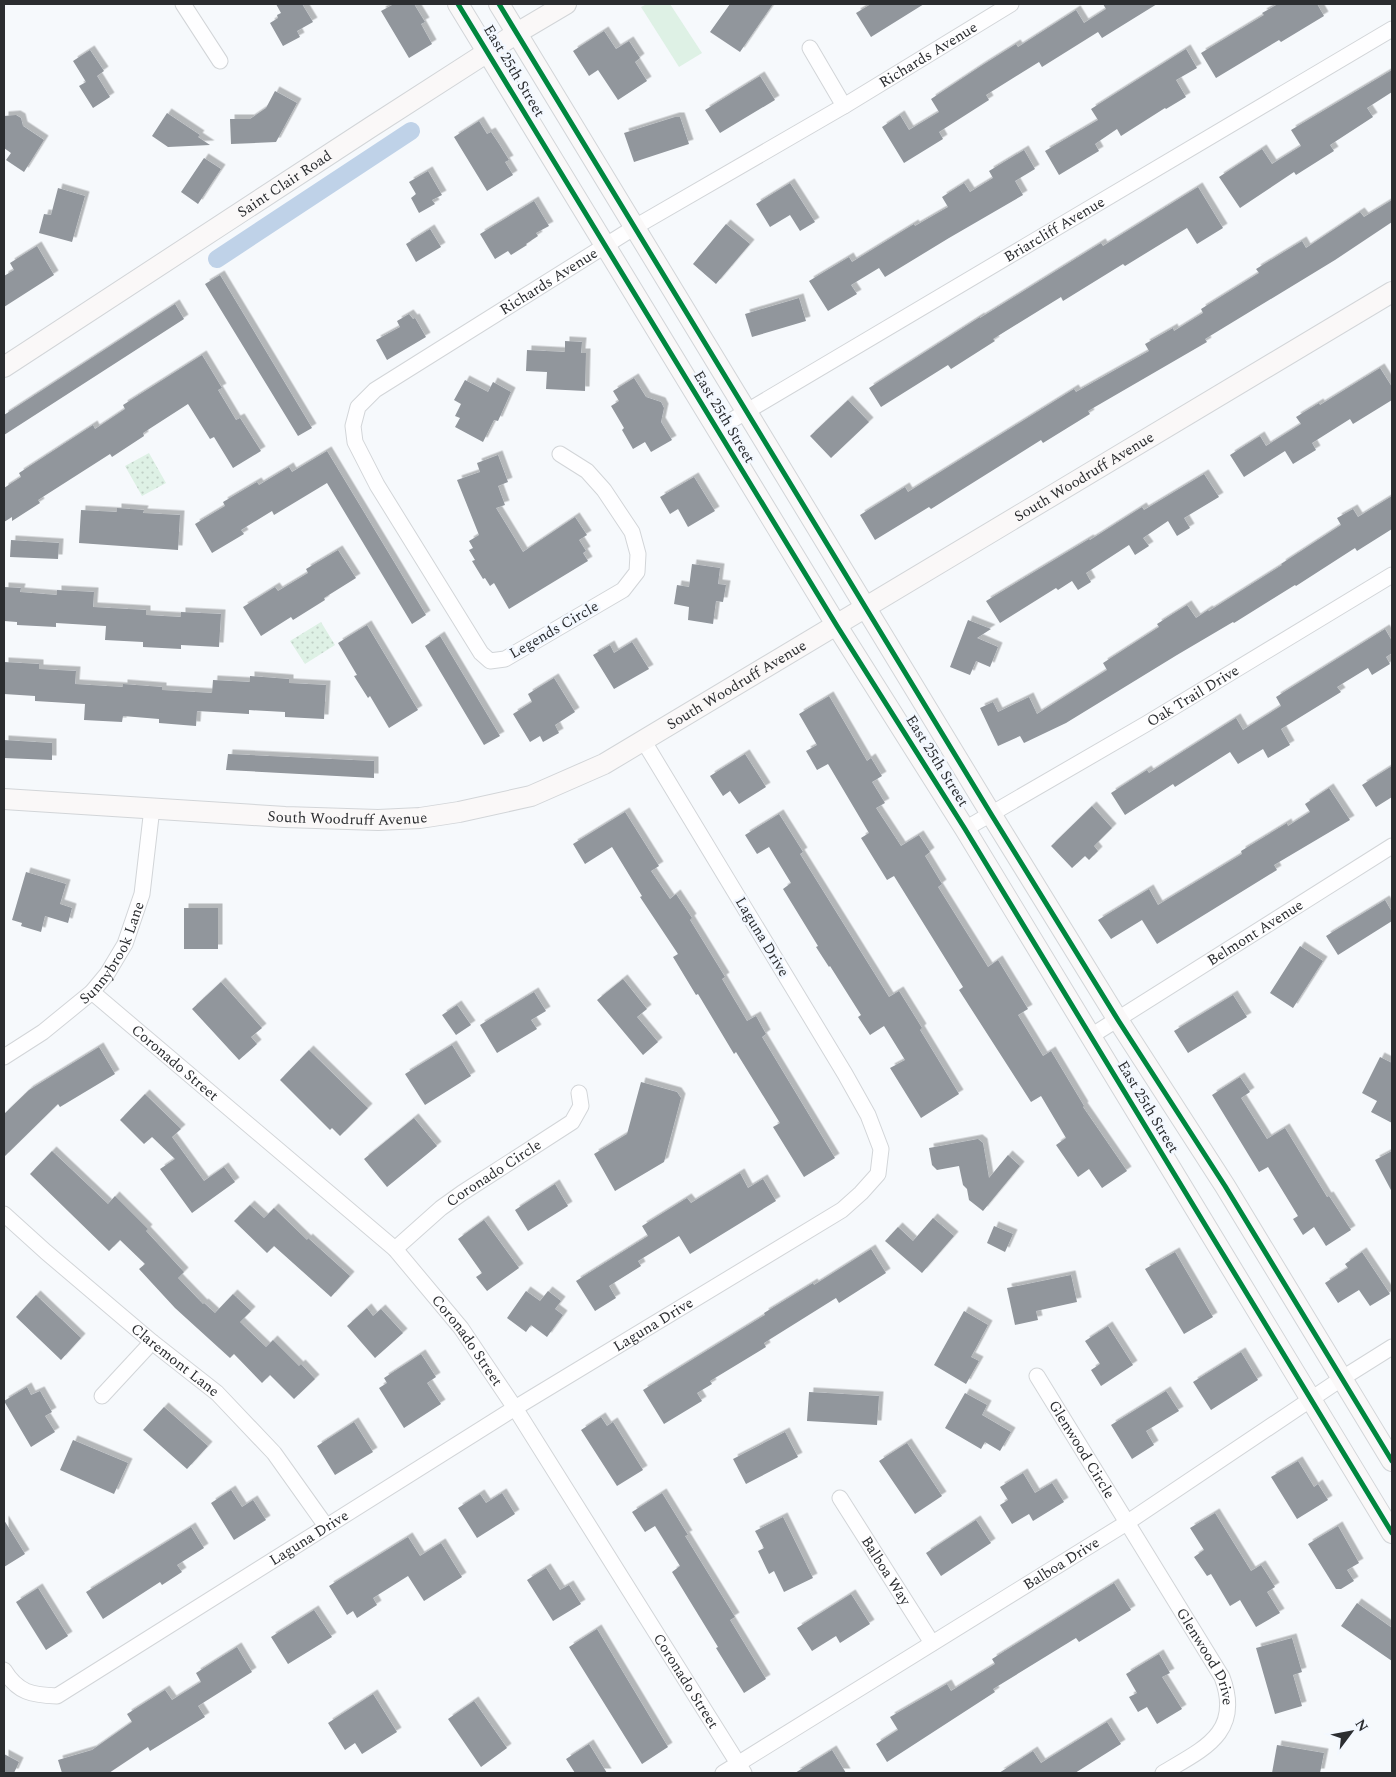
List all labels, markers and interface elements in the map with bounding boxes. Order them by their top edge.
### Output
street label: Richards Avenue [874,16,982,94]
street label: East 25th Street [477,20,551,122]
street label: Saint Clair Road [232,144,336,223]
street label: Briarcliff Avenue [999,190,1109,268]
street label: Richards Avenue [495,242,602,321]
street label: East 25th Street [687,366,761,468]
street label: South Woodruff Avenue [1009,426,1158,527]
street label: Legends Circle [505,595,603,665]
street label: South Woodruff Avenue [662,634,811,736]
street label: Oak Trail Drive [1142,659,1243,732]
street label: East 25th Street [900,711,974,811]
street label: South Woodruff Avenue [267,804,429,832]
street label: Laguna Drive [729,893,795,981]
street label: Belmont Avenue [1202,893,1308,972]
street label: Sunnybrook Lane [74,898,150,1010]
street label: Coronado Street [126,1019,224,1106]
street label: East 25th Street [1111,1056,1185,1158]
street label: Coronado Circle [441,1133,546,1212]
street label: Coronado Street [426,1289,509,1391]
street label: Laguna Drive [609,1291,698,1357]
street label: Claremont Lane [126,1317,224,1402]
street label: Glenwood Circle [1043,1396,1121,1503]
street label: Laguna Drive [265,1504,353,1571]
street label: Balboa Way [855,1531,917,1610]
street label: Balboa Drive [1019,1531,1104,1596]
street label: Glenwood Drive [1171,1603,1239,1706]
street label: Coronado Street [648,1629,725,1733]
north arrow [1326,1707,1376,1757]
text: N [1350,1715,1374,1736]

